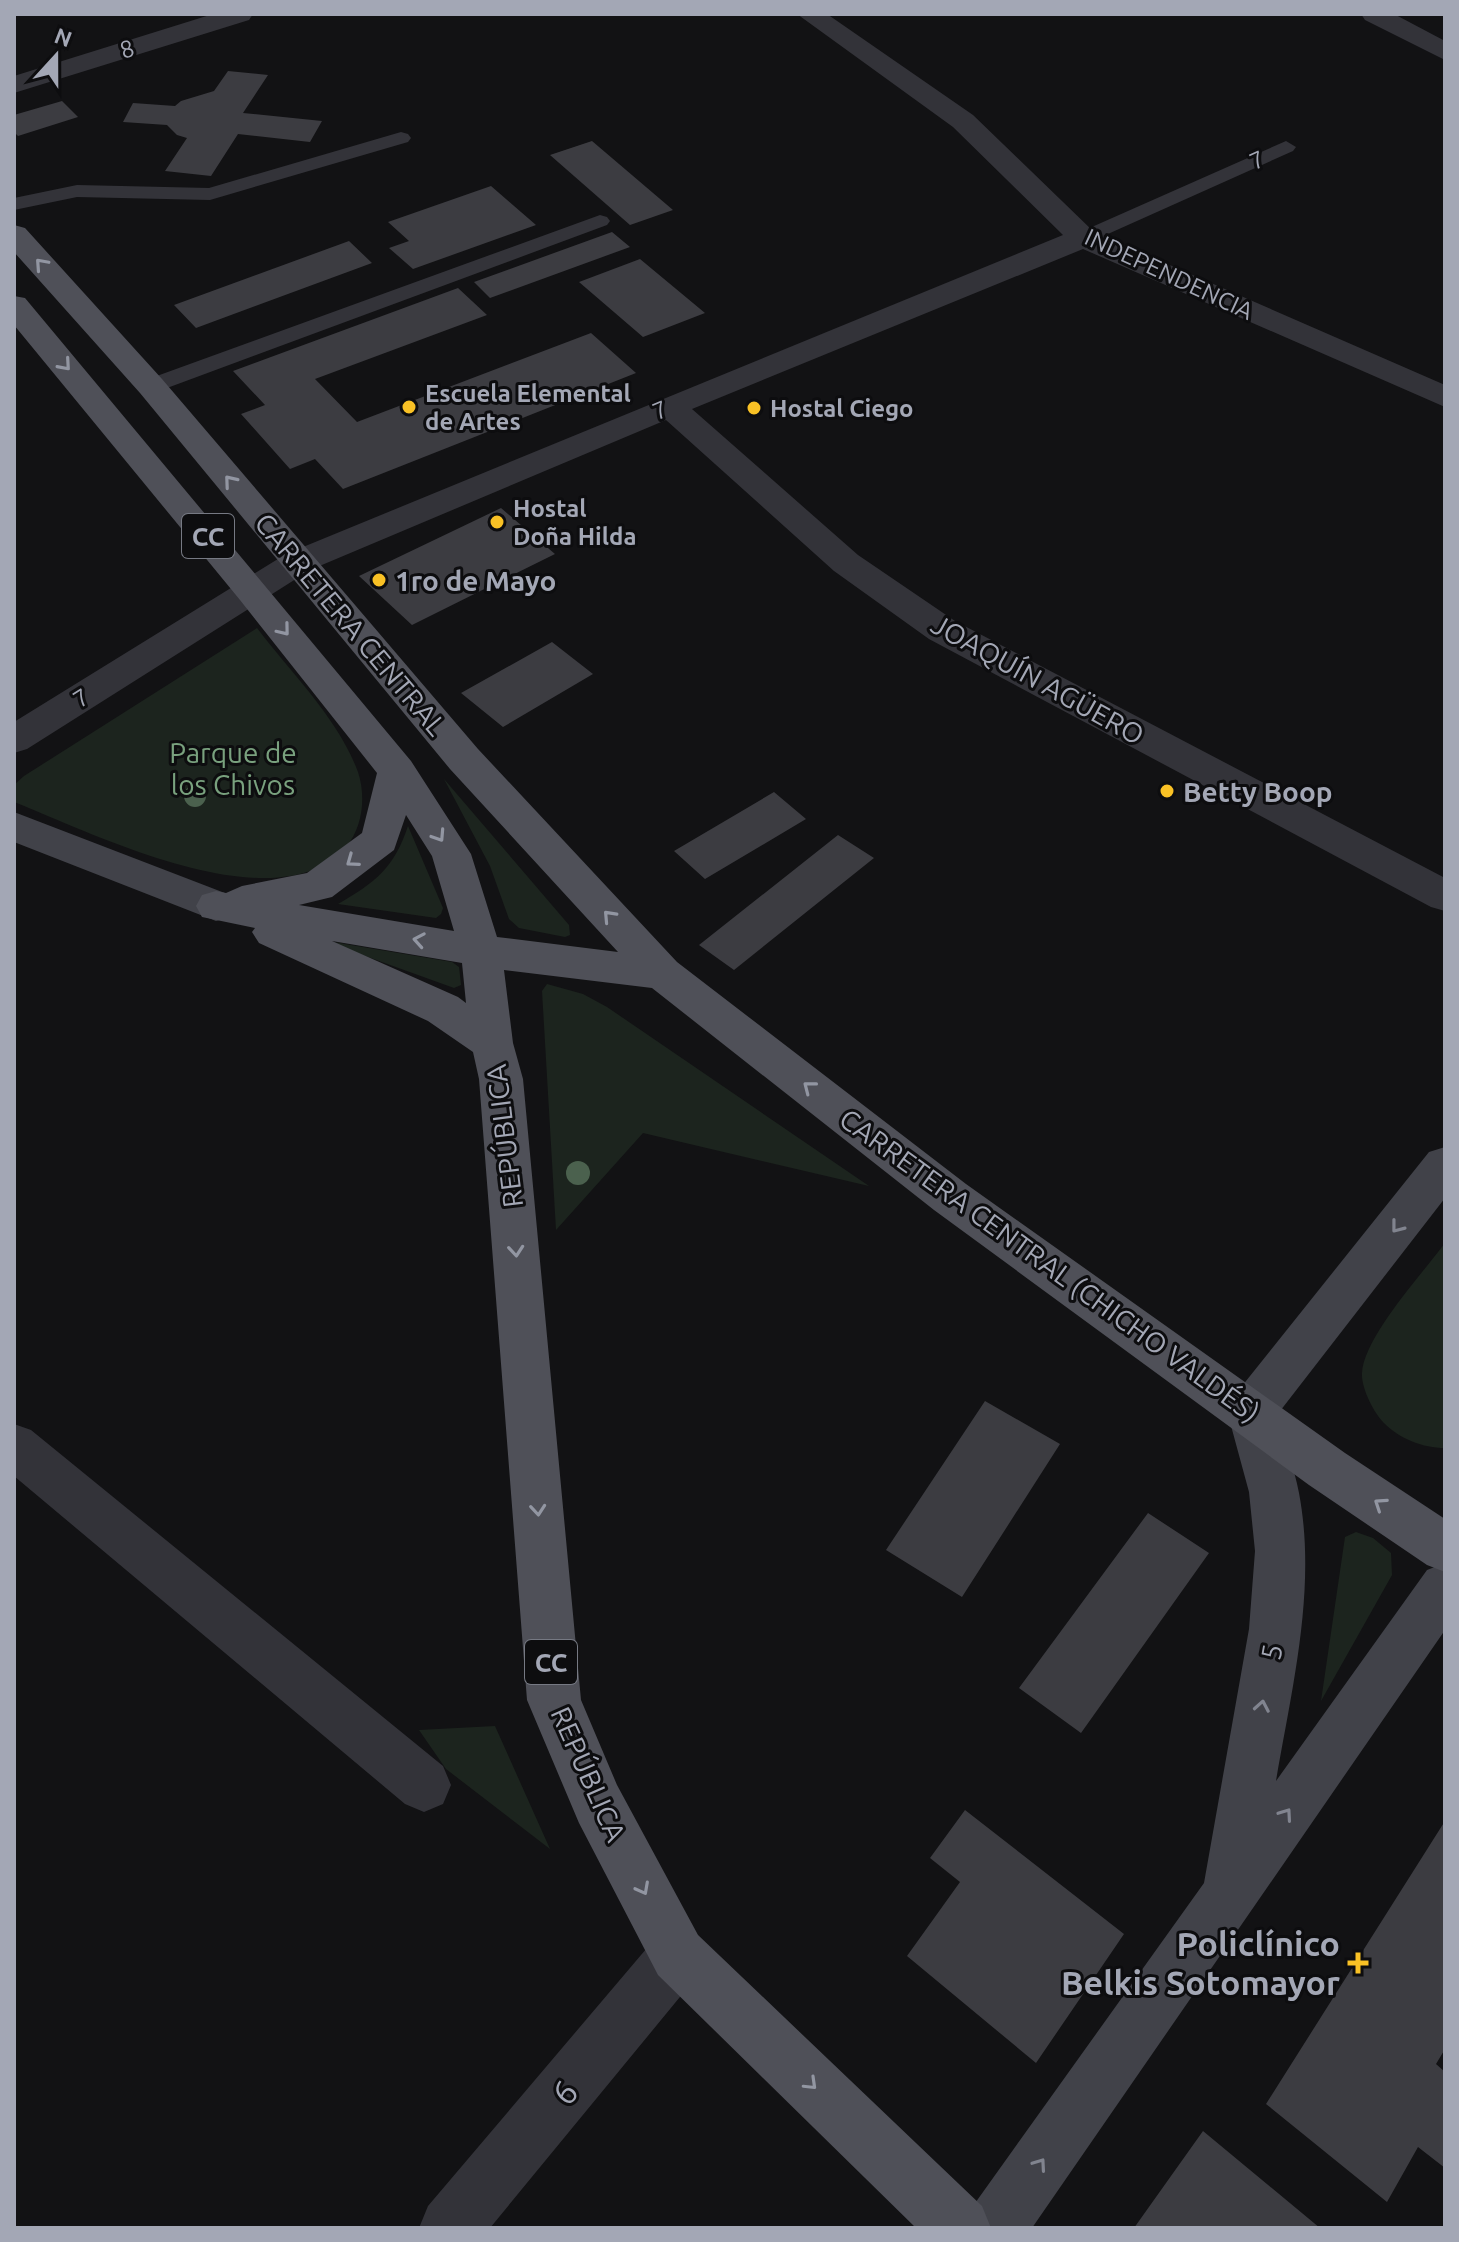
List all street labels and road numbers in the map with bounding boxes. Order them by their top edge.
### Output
street label: 8 [117,34,137,64]
street label: 7 [1245,145,1269,175]
street label: INDEPENDENCIA [1081,223,1258,325]
street label: 7 [648,395,672,425]
street label: CARRETERA CENTRAL [249,507,453,741]
road number: CC [182,514,234,558]
street label: JOAQUÍN AGÜERO [926,607,1150,750]
street label: 7 [68,683,94,713]
street label: REPÚBLICA [479,1063,528,1210]
street label: CARRETERA CENTRAL (CHICHO VALDÉS) [834,1101,1266,1429]
road number: CC [525,1640,577,1684]
street label: 5 [1254,1642,1288,1662]
street label: REPÚBLICA [546,1701,633,1846]
street label: 6 [543,2072,585,2112]

